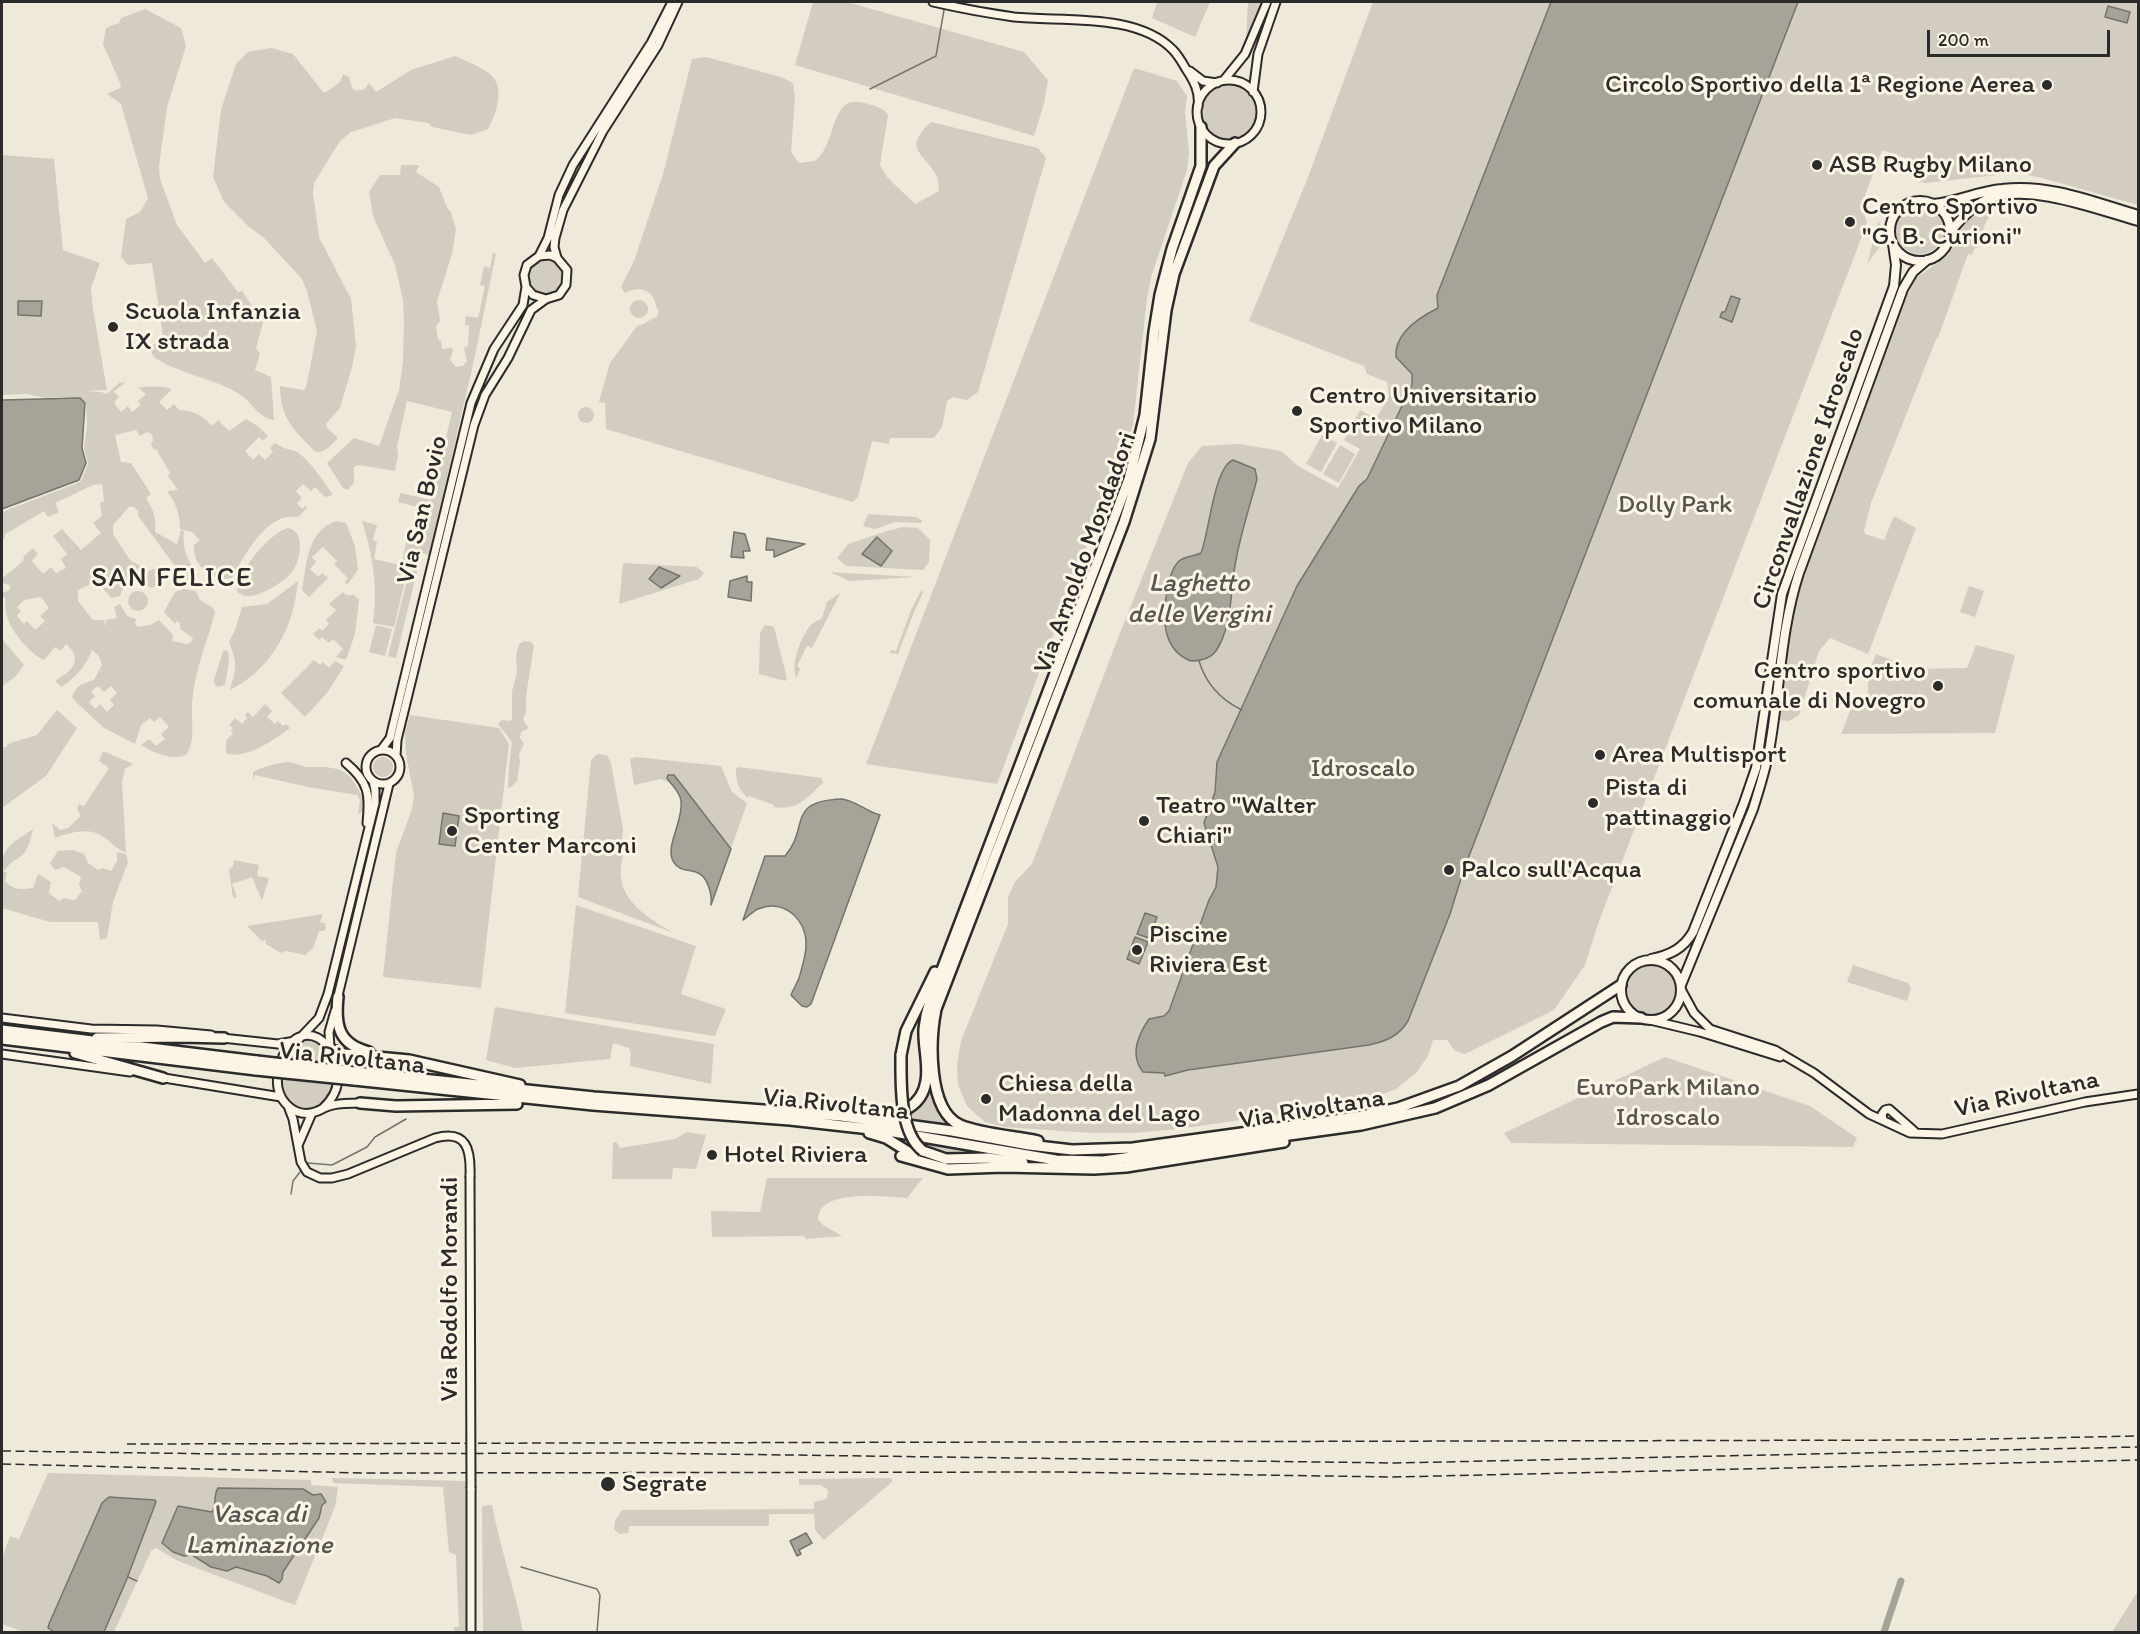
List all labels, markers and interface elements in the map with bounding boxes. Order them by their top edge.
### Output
scale bar [1930,18,2113,56]
text: 200 m [1938,29,1989,51]
place label: Circolo Sportivo della 1ª Regione Aerea [1605,69,2035,101]
marker: Circolo Sportivo della 1ª Regione Aerea [2040,78,2054,92]
place label: ASB Rugby Milano [1829,149,2032,181]
marker: ASB Rugby Milano [1810,158,1824,172]
place label: Centro Sportivo "G. B. Curioni" [1862,191,2038,252]
marker: Centro Sportivo "G. B. Curioni" [1843,215,1857,229]
place label: Scuola Infanzia IX strada [125,296,301,358]
marker: Scuola Infanzia IX strada [106,320,120,334]
street label: Circonvallazione Idroscalo [1746,324,1872,614]
place label: Centro Universitario Sportivo Milano [1309,380,1537,442]
marker: Centro Universitario Sportivo Milano [1290,404,1304,418]
street label: Via Arnoldo Mondadori [1028,428,1144,678]
street label: Via San Bovio [391,433,455,587]
park label: Dolly Park [1618,489,1732,521]
district label: SAN FELICE [93,562,251,596]
water label: Laghetto delle Vergini [1127,568,1271,631]
place label: Centro sportivo comunale di Novegro [1693,655,1926,716]
marker: Centro sportivo comunale di Novegro [1931,679,1945,693]
place label: Area Multisport [1612,739,1787,771]
marker: Area Multisport [1593,748,1607,762]
park label: Idroscalo [1311,753,1415,785]
place label: Pista di pattinaggio [1605,772,1731,834]
place label: Teatro "Walter Chiari" [1156,790,1316,852]
marker: Pista di pattinaggio [1586,796,1600,810]
place label: Sporting Center Marconi [464,800,637,862]
marker: Teatro "Walter Chiari" [1137,814,1151,828]
marker: Sporting Center Marconi [445,824,459,838]
place label: Palco sull'Acqua [1461,854,1642,886]
marker: Palco sull'Acqua [1442,863,1456,877]
place label: Piscine Riviera Est [1149,919,1267,981]
marker: Piscine Riviera Est [1130,943,1144,957]
street label: Via Rivoltana [277,1036,427,1082]
street label: Via Rivoltana [1952,1064,2102,1126]
place label: Chiesa della Madonna del Lago [998,1068,1201,1130]
park label: EuroPark Milano Idroscalo [1576,1072,1760,1134]
street label: Via Rivoltana [761,1082,911,1128]
street label: Via Rivoltana [1237,1083,1387,1137]
marker: Chiesa della Madonna del Lago [979,1092,993,1106]
place label: Hotel Riviera [724,1139,867,1171]
marker: Hotel Riviera [705,1148,719,1162]
street label: Via Rodolfo Morandi [434,1177,466,1401]
place label: Segrate [622,1468,707,1500]
marker: Segrate [599,1475,617,1493]
water label: Vasca di Laminazione [185,1499,333,1562]

